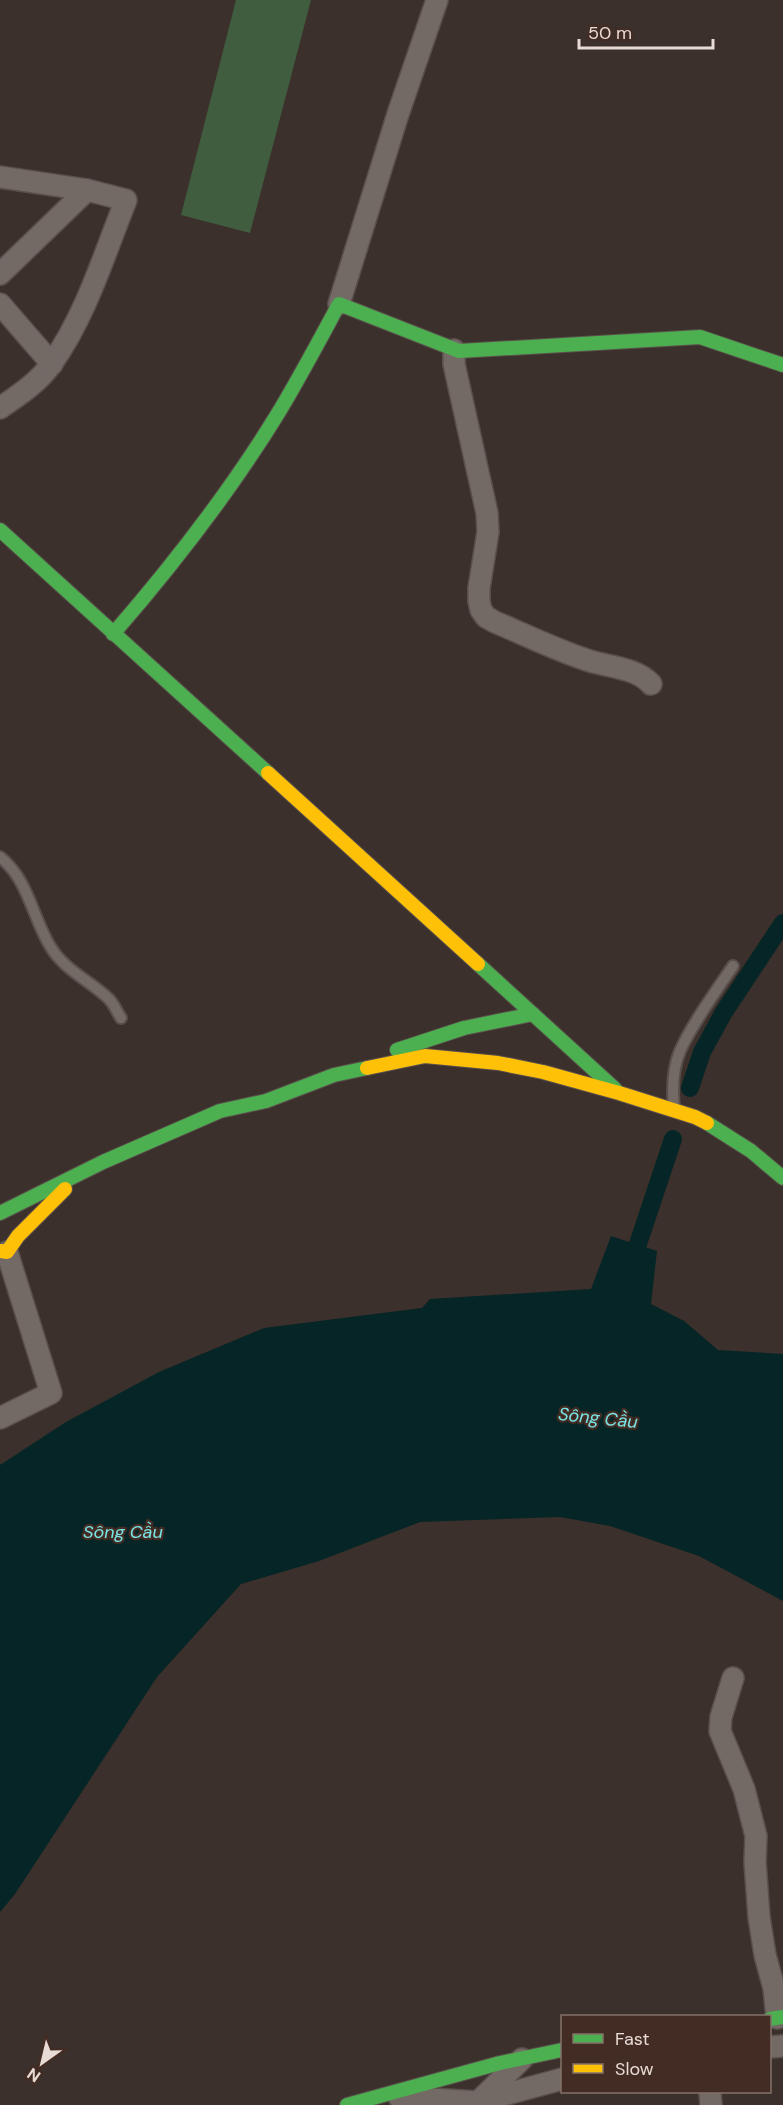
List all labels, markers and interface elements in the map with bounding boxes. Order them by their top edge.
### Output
scale bar [579,12,712,50]
text: 50 m [588,21,632,45]
water label: Sông Cầu [557,1402,639,1434]
water label: Sông Cầu [83,1520,163,1544]
legend [561,2015,771,2093]
text: Fast [615,2027,650,2051]
north arrow [12,2033,72,2093]
text: Slow [615,2057,654,2081]
text: N [23,2063,45,2087]

